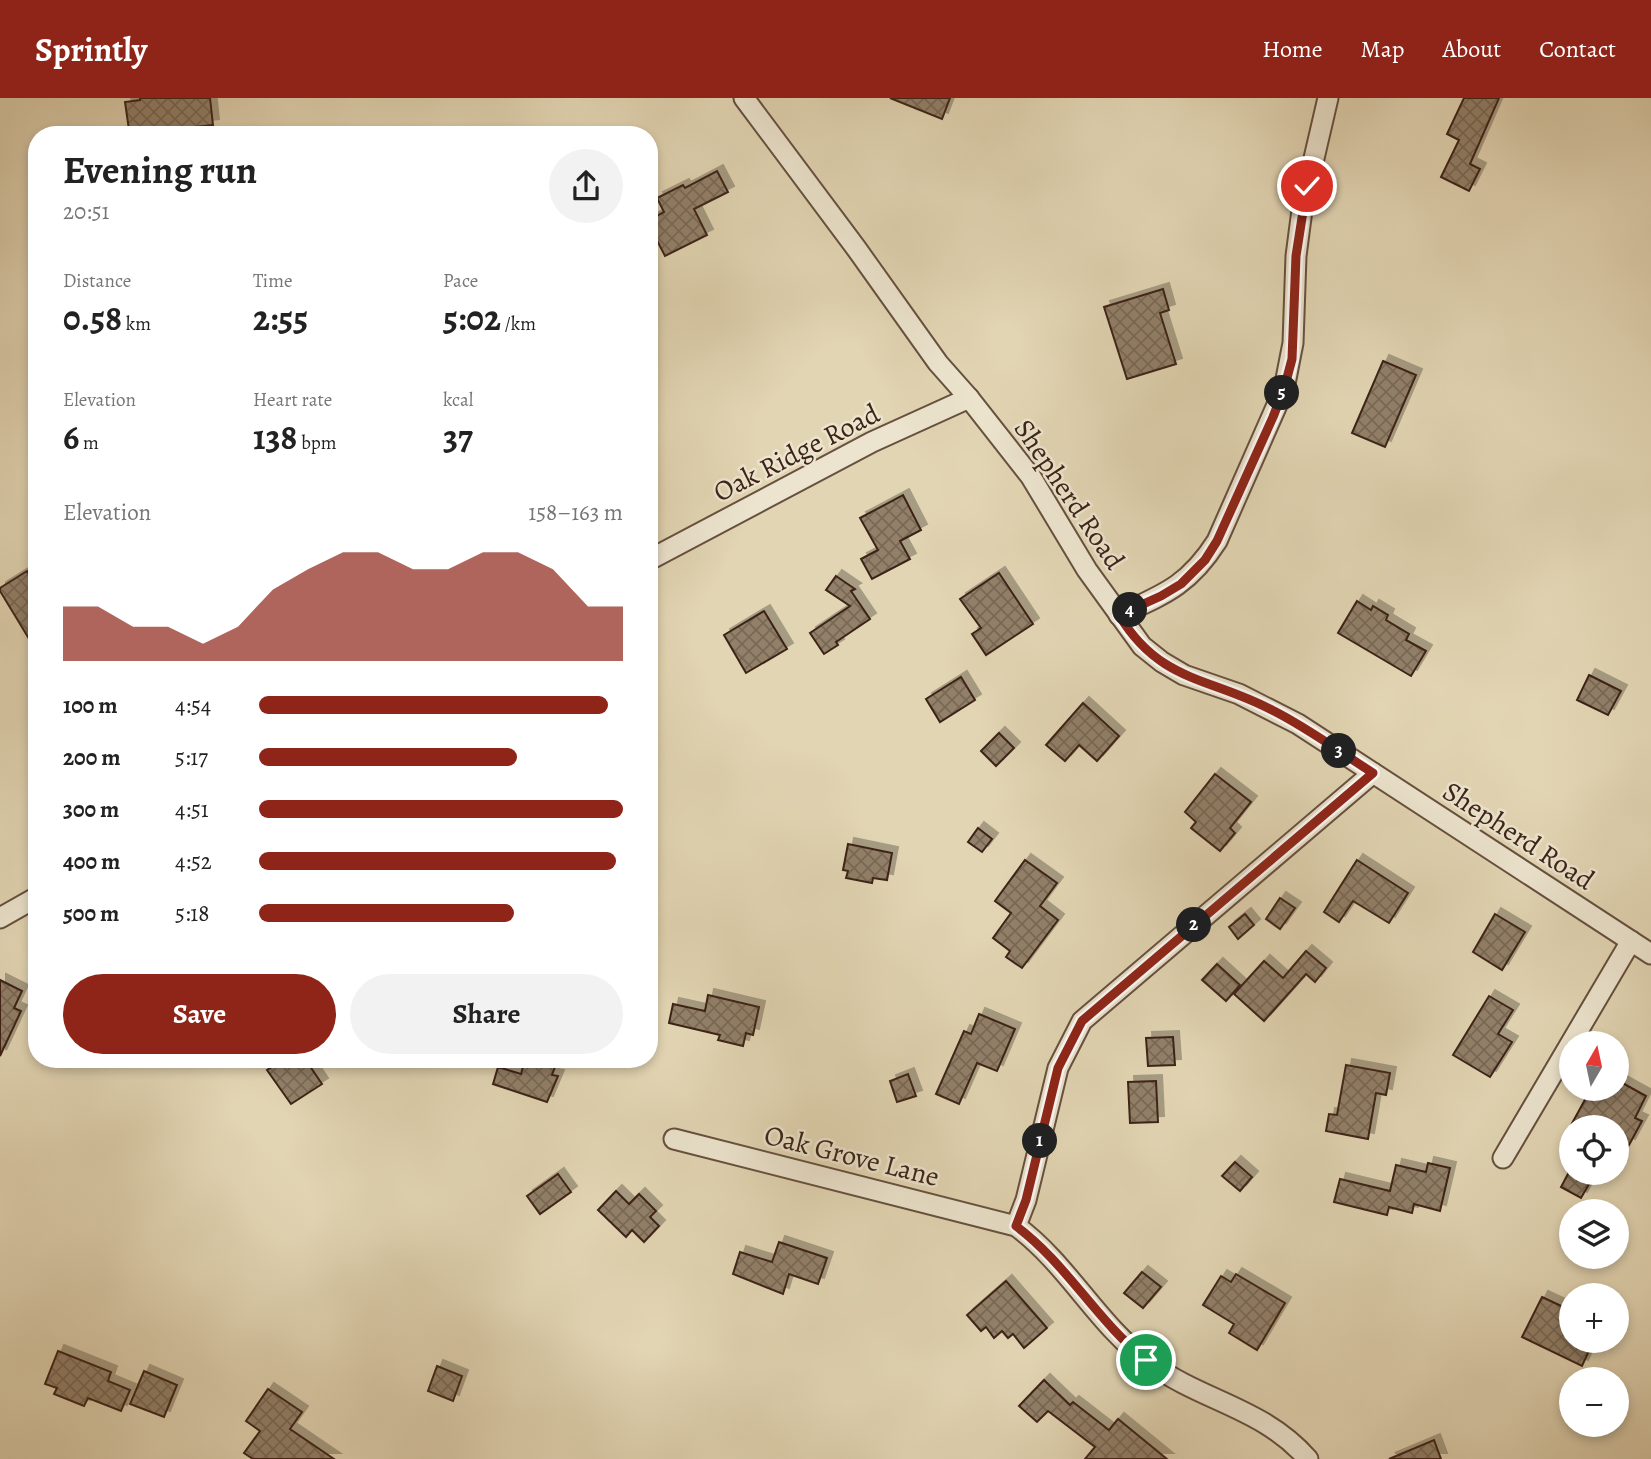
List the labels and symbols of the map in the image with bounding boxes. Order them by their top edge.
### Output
pin [1277,156,1337,216]
pin: 5 [1264,376,1300,410]
street label: Oak Ridge Road [707,394,887,511]
street label: Shepherd Road [1005,412,1134,578]
pin: 4 [1112,592,1148,628]
pin: 3 [1322,734,1356,768]
street label: Shepherd Road [1435,773,1602,900]
pin: 2 [1176,908,1212,942]
north arrow [1559,1031,1629,1101]
street label: Oak Grove Lane [760,1116,943,1196]
pin: 1 [1023,1124,1058,1158]
pin [1116,1330,1176,1390]

